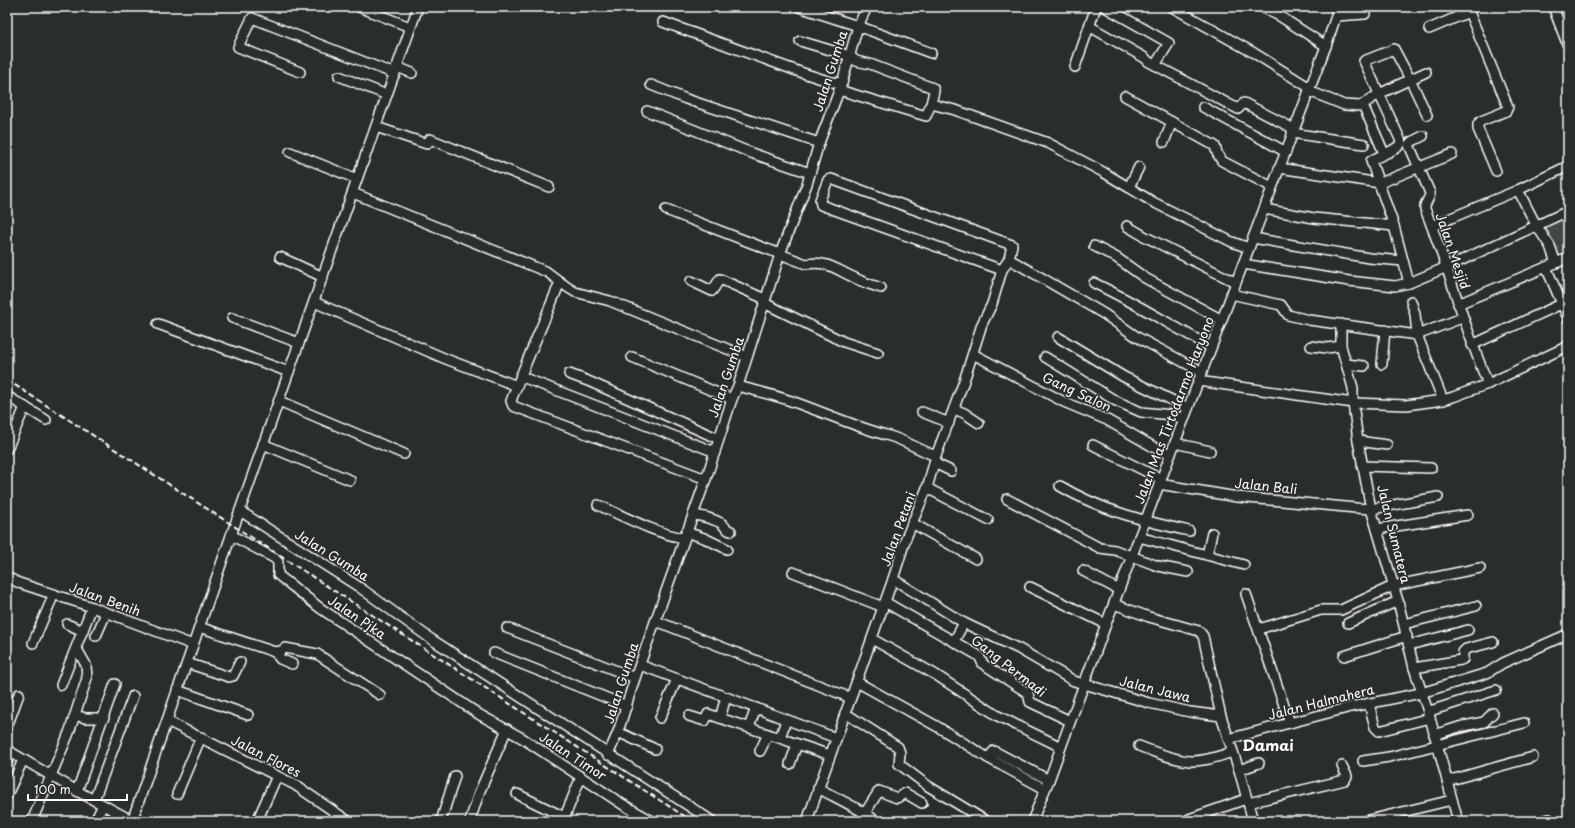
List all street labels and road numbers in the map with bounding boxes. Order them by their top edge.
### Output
street label: Jalan Gumba [807,27,852,114]
street label: Jalan Mesjid [1432,210,1475,292]
street label: Jalan Mas Tirtodarmo Haryono [1129,313,1218,506]
street label: Jalan Gumba [703,333,749,420]
street label: Gang Salon [1040,367,1115,416]
street label: Jalan Bali [1234,473,1298,498]
street label: Jalan Sumatera [1373,483,1416,585]
street label: Jalan Petani [875,489,920,569]
street label: Jalan Gumba [292,524,374,585]
street label: Jalan Benih [67,577,143,620]
street label: Jalan Pjka [324,590,391,644]
street label: Gang Permadi [968,630,1051,701]
street label: Jalan Gumba [598,639,643,726]
street label: Jalan Jawa [1118,671,1193,707]
street label: Jalan Halmahera [1266,679,1376,724]
street label: Jalan Timor [536,727,611,784]
street label: Jalan Flores [228,730,304,781]

